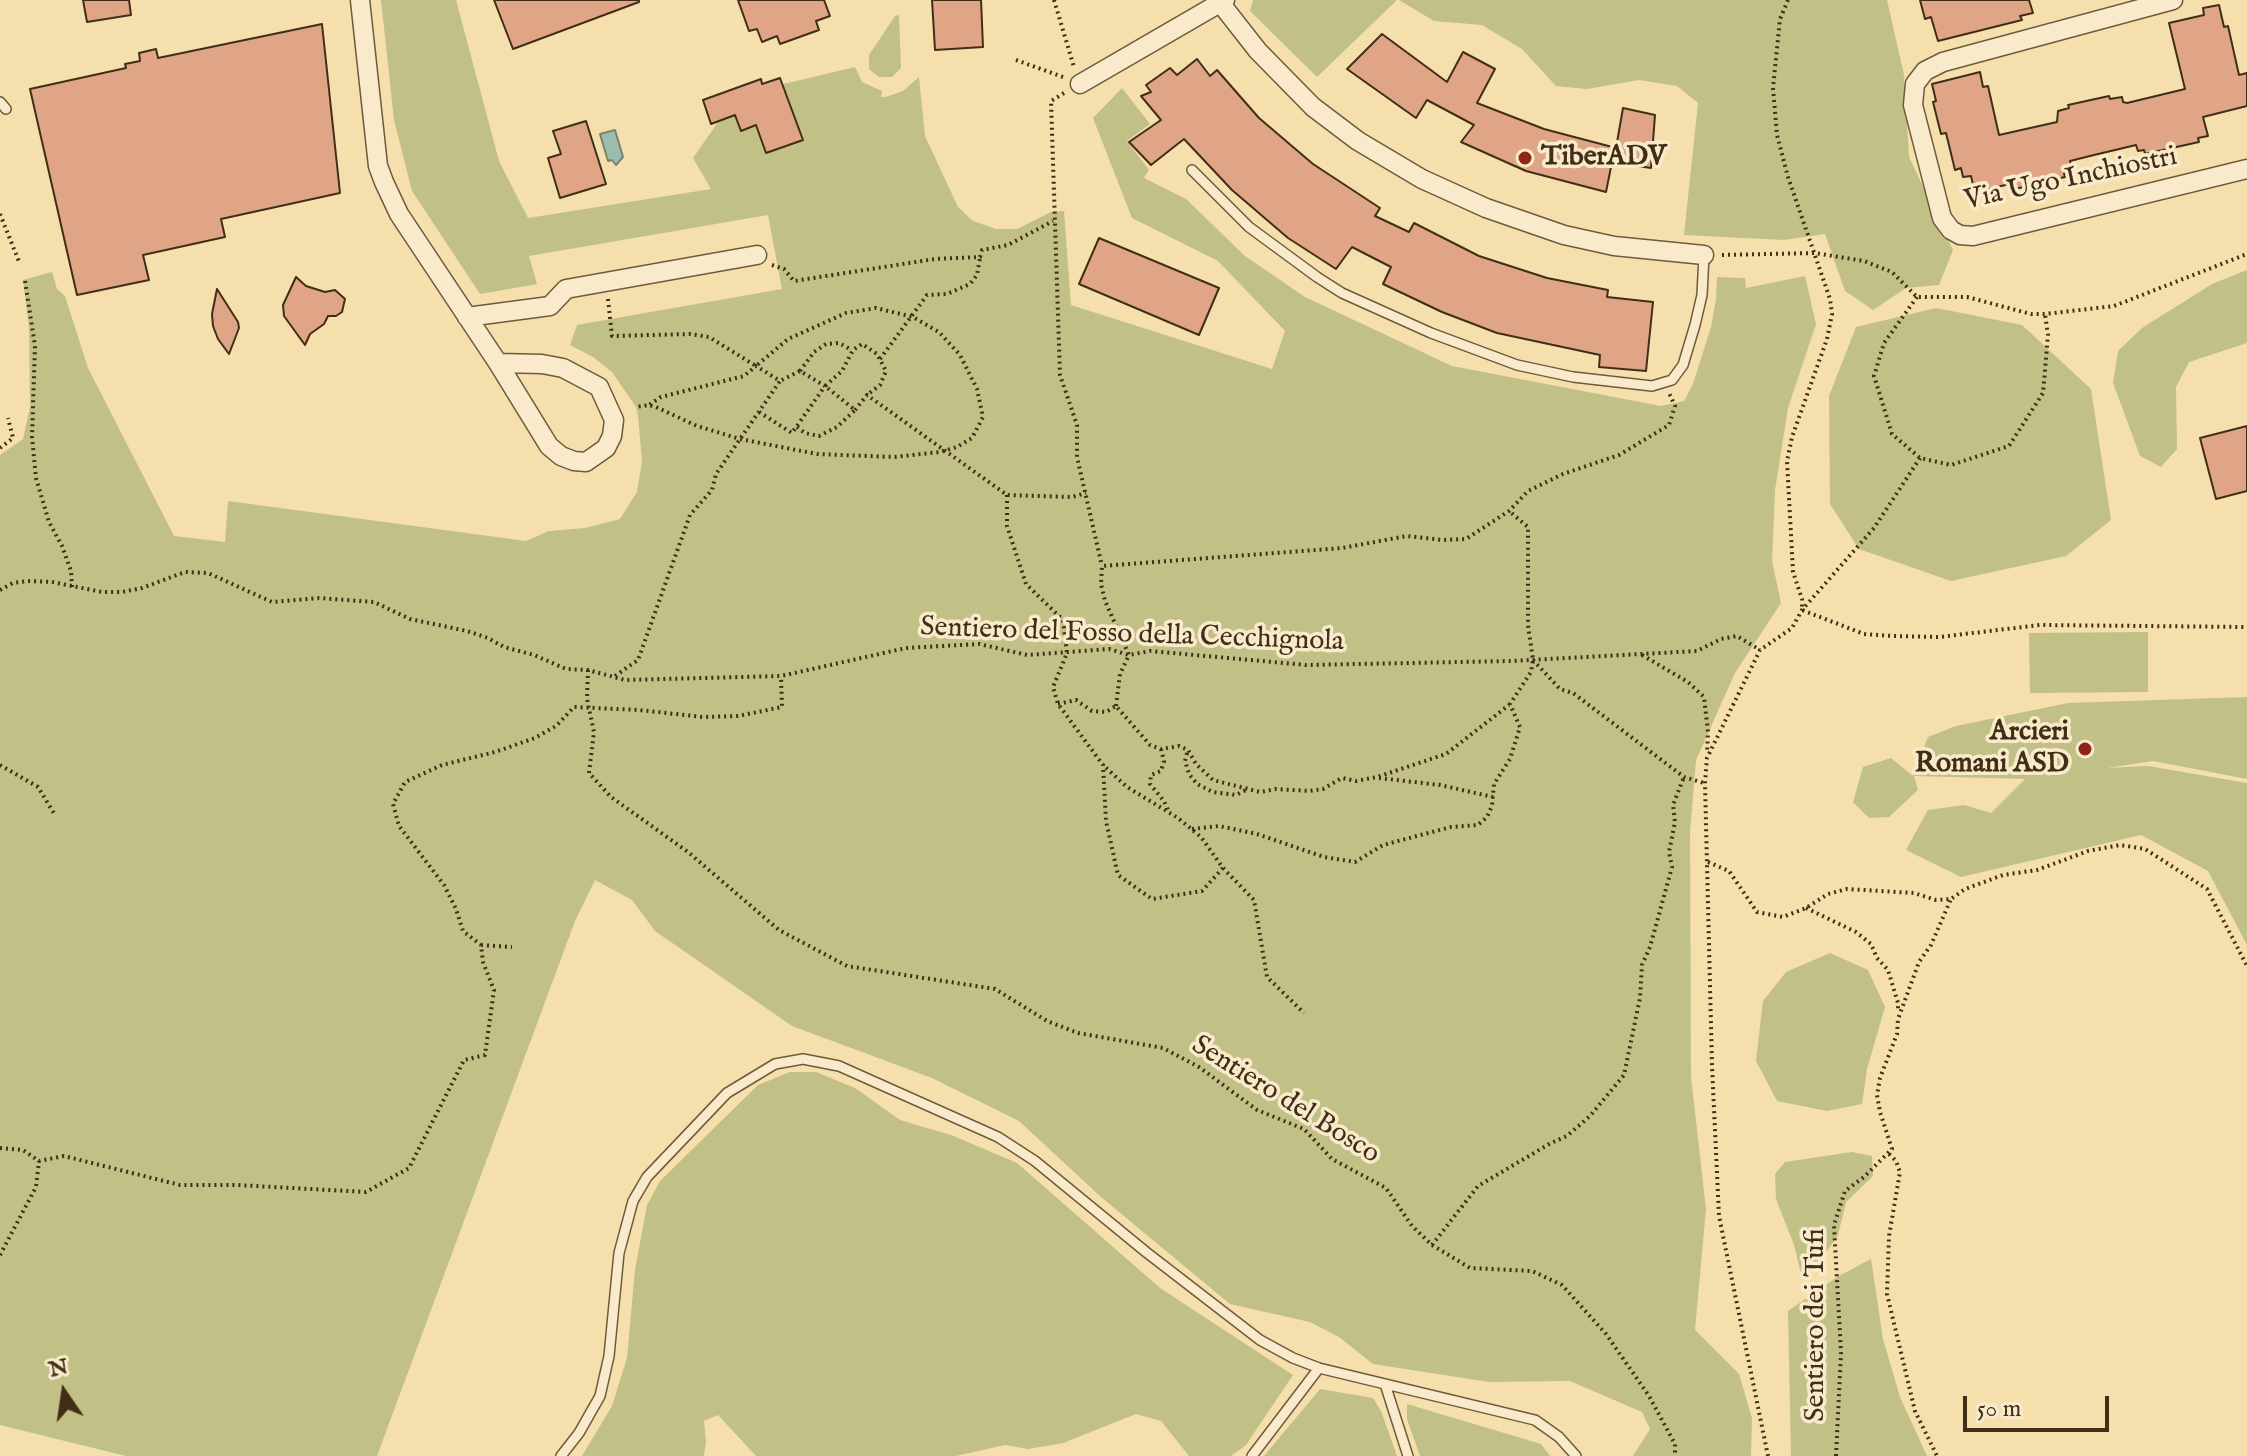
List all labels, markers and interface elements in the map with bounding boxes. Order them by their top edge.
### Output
place label: TiberADV [1541,141,1666,175]
street label: Via Ugo Inchiostri [1962,141,2180,219]
marker: TiberADV [1516,149,1534,167]
street label: Sentiero del Fosso della Cecchignola [920,612,1344,660]
place label: Arcieri Romani ASD [1915,716,2069,782]
marker: Arcieri Romani ASD [2076,740,2094,758]
street label: Sentiero del Bosco [1185,1030,1385,1172]
street label: Sentiero dei Tufi [1800,1228,1834,1422]
north arrow [24,1352,104,1432]
text: N [46,1353,71,1384]
scale bar [1967,1380,2113,1430]
text: 50 m [1977,1394,2021,1425]

